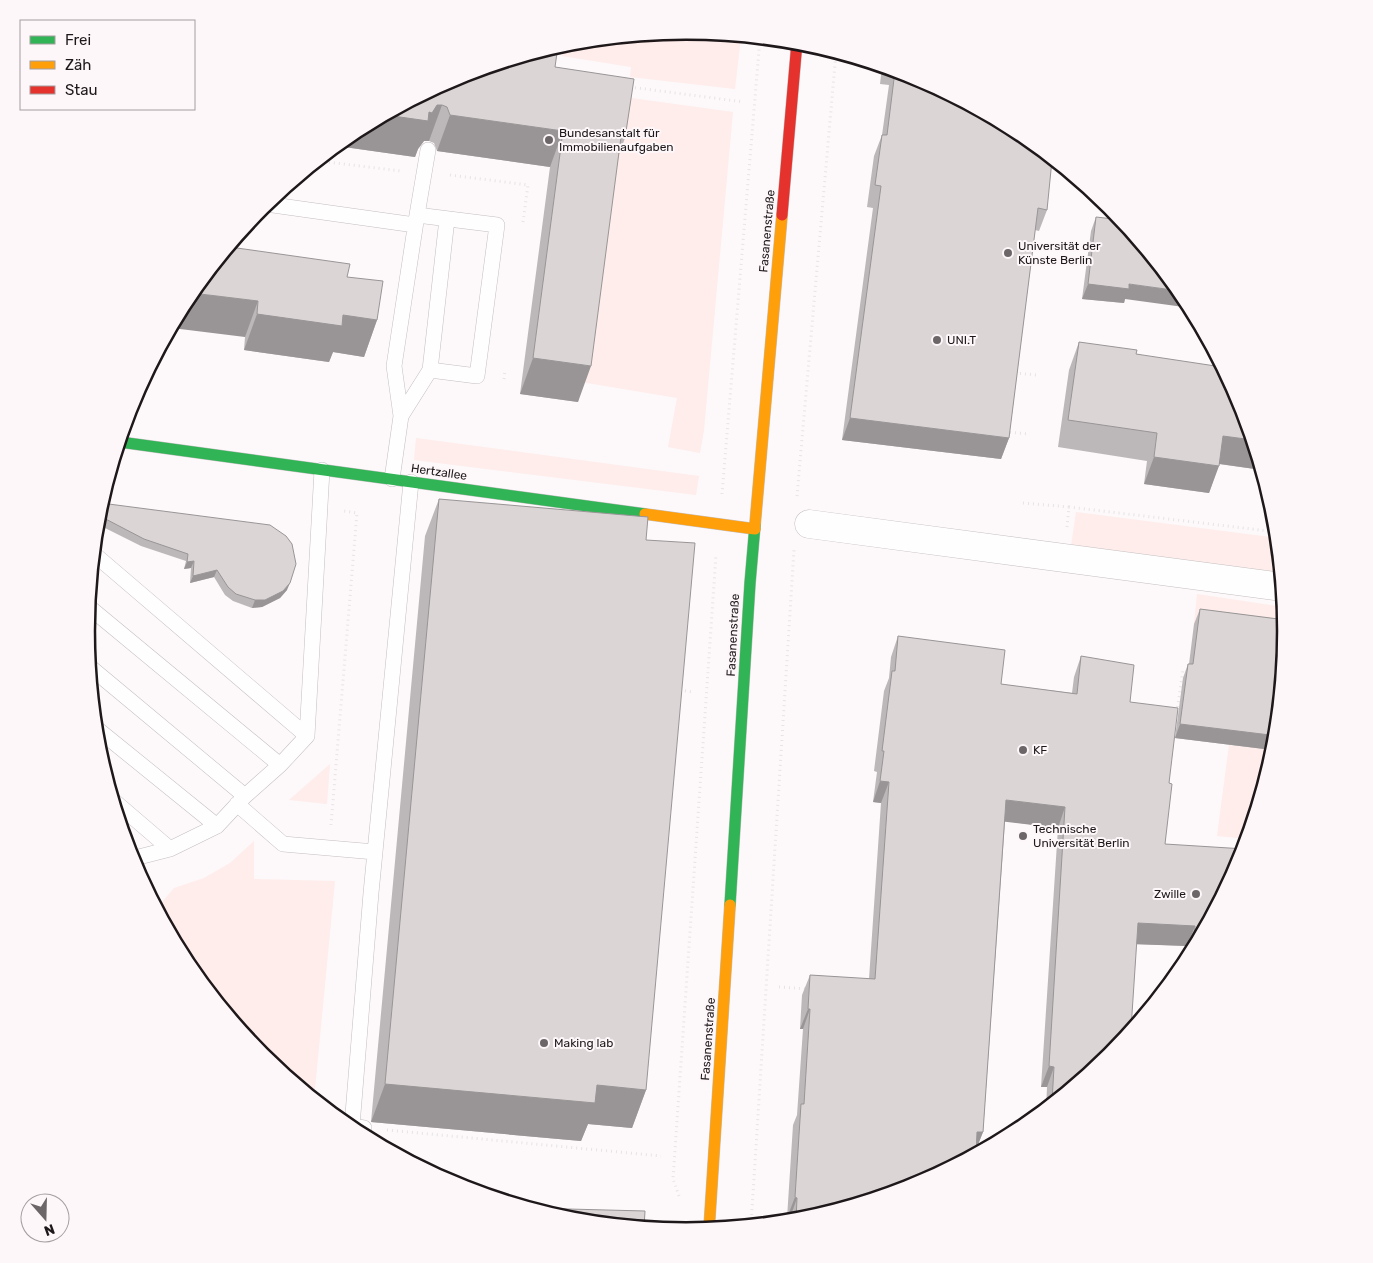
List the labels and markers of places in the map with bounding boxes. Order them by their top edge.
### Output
place label: Bundesanstalt für Immobilienaufgaben [559,126,674,154]
marker: Bundesanstalt für Immobilienaufgaben [543,134,555,146]
place label: Universität der Künste Berlin [1018,239,1101,267]
marker: Universität der Künste Berlin [1002,247,1014,259]
place label: UNI.T [947,333,976,347]
marker: UNI.T [931,334,943,346]
place label: KF [1033,743,1047,757]
marker: KF [1017,744,1029,756]
place label: Technische Universität Berlin [1033,822,1130,850]
marker: Technische Universität Berlin [1017,830,1029,842]
place label: Zwille [1154,887,1186,901]
marker: Zwille [1190,888,1202,900]
place label: Making lab [554,1036,613,1050]
marker: Making lab [538,1037,550,1049]

